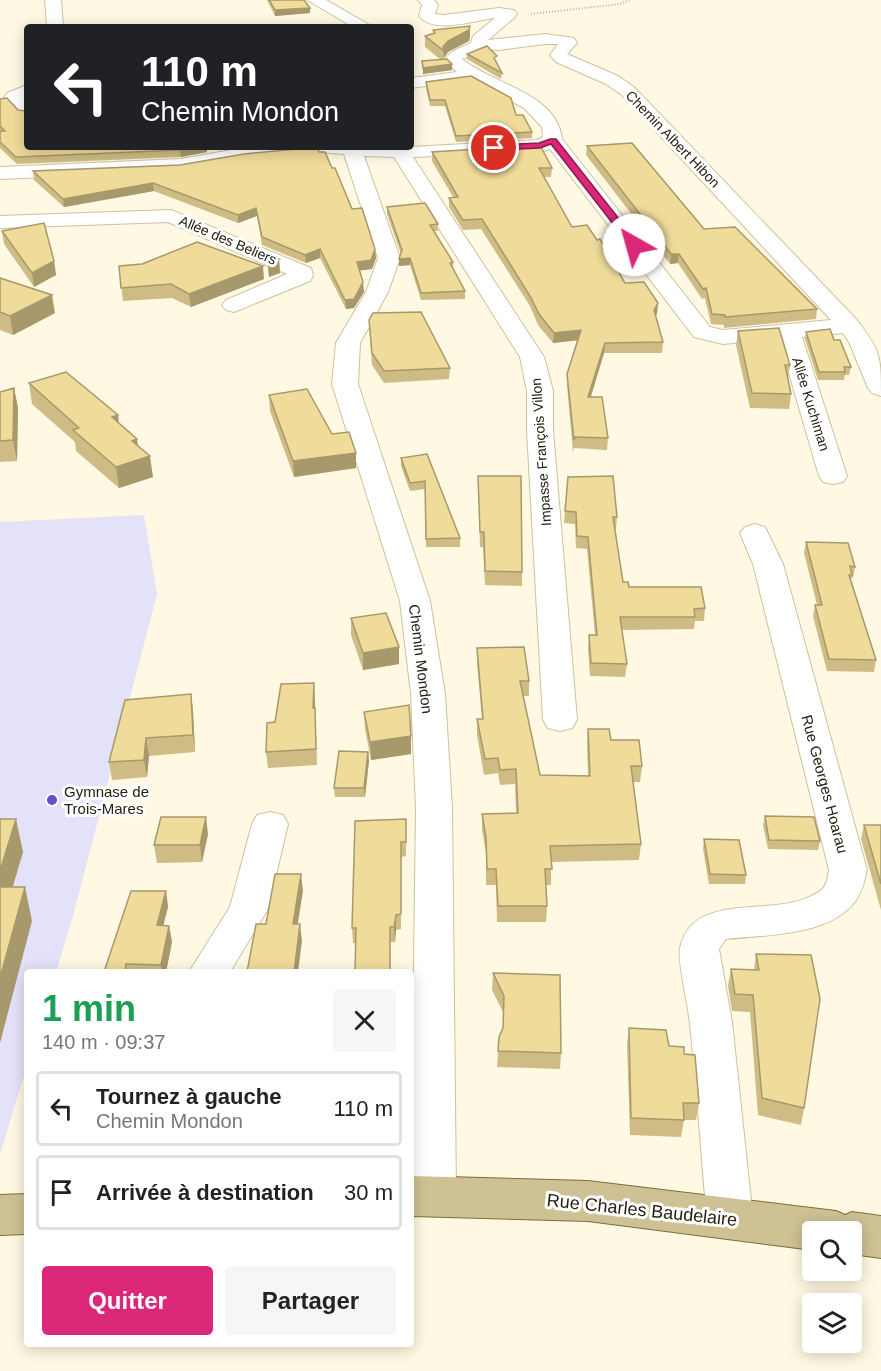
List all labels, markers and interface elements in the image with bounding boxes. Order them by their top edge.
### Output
icon: left [42,48,120,126]
text: 110 m [141,48,258,95]
street label: Chemin Albert Hibon [623,87,723,191]
text: Chemin Mondon [141,97,339,127]
pin [468,122,519,173]
icon: arrive [477,131,510,164]
street label: Allée des Beliers [177,212,279,268]
position arrow [602,213,666,277]
street label: Allée Kuchiman [789,355,833,453]
street label: Impasse François Villon [528,377,554,527]
street label: Chemin Mondon [406,603,436,715]
street label: Rue Georges Hoarau [798,713,852,855]
place label: Gymnase de Trois-Mares [64,783,149,817]
marker: Gymnase de Trois-Mares [45,793,59,807]
text: 1 min [42,988,136,1029]
button: close [333,989,396,1052]
text: 140 m · 09:37 [42,1031,165,1053]
text: Tournez à gauche [96,1084,281,1109]
icon: left [45,1092,78,1125]
text: 110 m [333,1096,393,1121]
text: Chemin Mondon [96,1110,243,1132]
icon: arrive [45,1176,78,1209]
text: Arrivée à destination [96,1180,314,1205]
text: 30 m [344,1180,393,1205]
street label: Rue Charles Baudelaire [546,1190,738,1230]
map controls [802,1221,862,1353]
button: search [802,1221,862,1281]
button: Quitter [42,1266,213,1335]
button: Partager [225,1266,396,1335]
button: layers [802,1293,862,1353]

